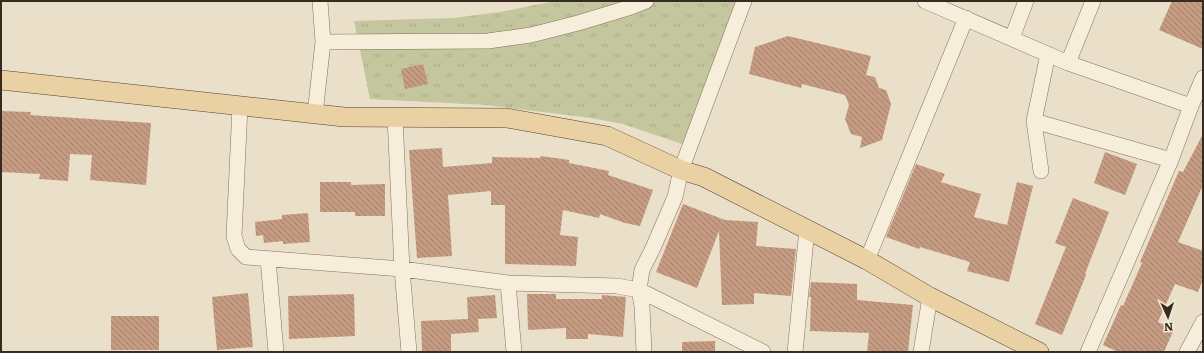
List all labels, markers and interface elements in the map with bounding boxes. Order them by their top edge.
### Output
north arrow [1148,297,1188,337]
text: N [1164,320,1174,336]

